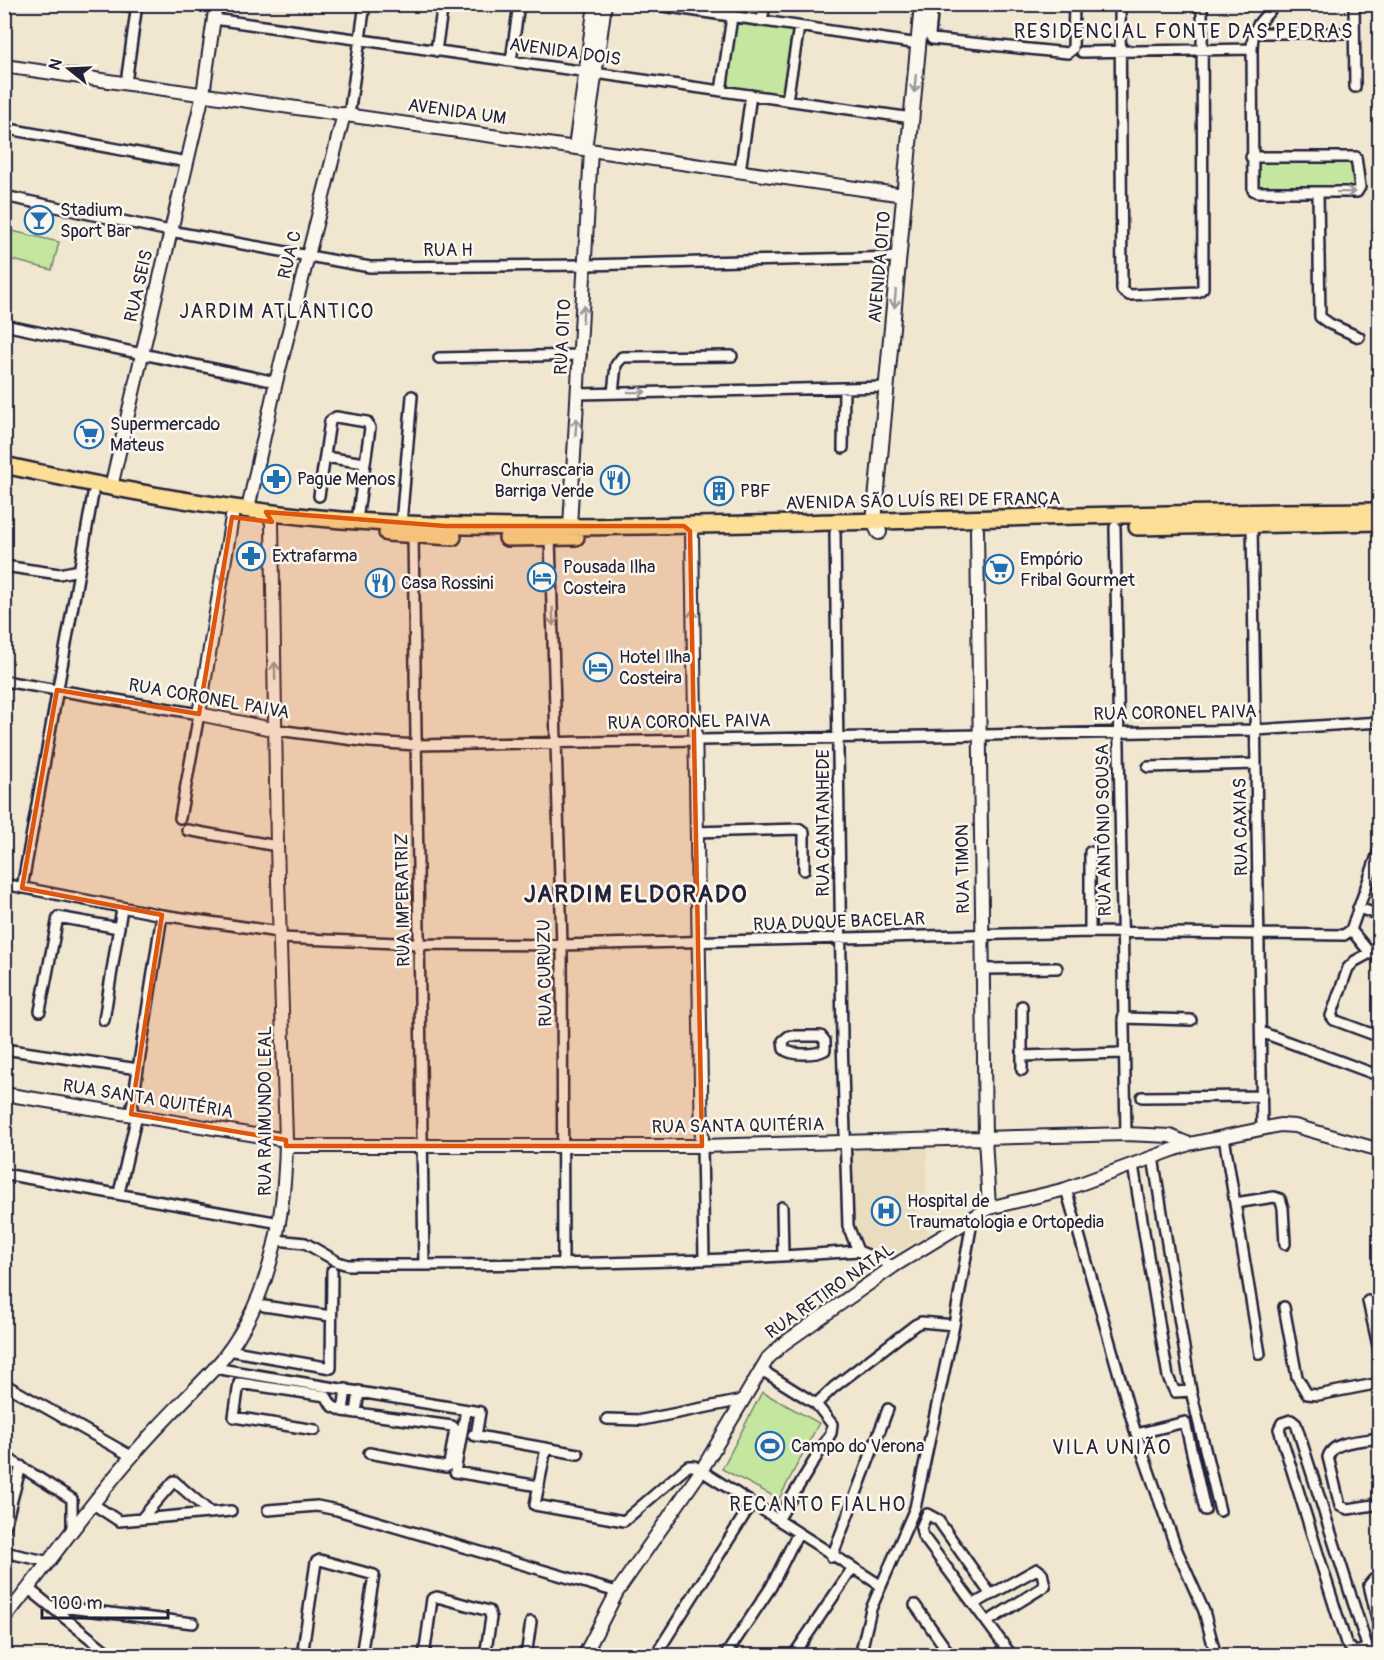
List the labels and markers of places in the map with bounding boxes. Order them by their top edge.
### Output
place label: Stadium Sport Bar [60,199,132,243]
bar icon: Stadium Sport Bar [23,204,55,236]
place label: Supermercado Mateus [110,413,221,457]
supermarket icon: Supermercado Mateus [73,418,105,450]
place label: Churrascaria Barriga Verde [494,459,594,503]
pharmacy icon: Pague Menos [260,463,292,495]
restaurant icon: Churrascaria Barriga Verde [599,464,631,496]
place label: Pague Menos [297,468,395,491]
building icon: PBF [703,475,735,507]
place label: PBF [740,480,771,503]
pharmacy icon: Extrafarma [235,540,267,572]
place label: Extrafarma [272,545,357,568]
place label: Empório Fribal Gourmet [1020,548,1136,592]
supermarket icon: Empório Fribal Gourmet [983,553,1015,585]
place label: Pousada Ilha Costeira [563,556,655,600]
hotel icon: Pousada Ilha Costeira [526,561,558,593]
restaurant icon: Casa Rossini [364,567,396,599]
place label: Casa Rossini [401,572,493,595]
place label: Hotel Ilha Costeira [619,646,691,690]
hotel icon: Hotel Ilha Costeira [582,651,614,683]
place label: Hospital de Traumatologia e Ortopedia [907,1190,1104,1234]
hospital icon: Hospital de Traumatologia e Ortopedia [870,1195,902,1227]
sports icon: Campo do Verona [754,1430,786,1462]
place label: Campo do Verona [791,1435,924,1458]

